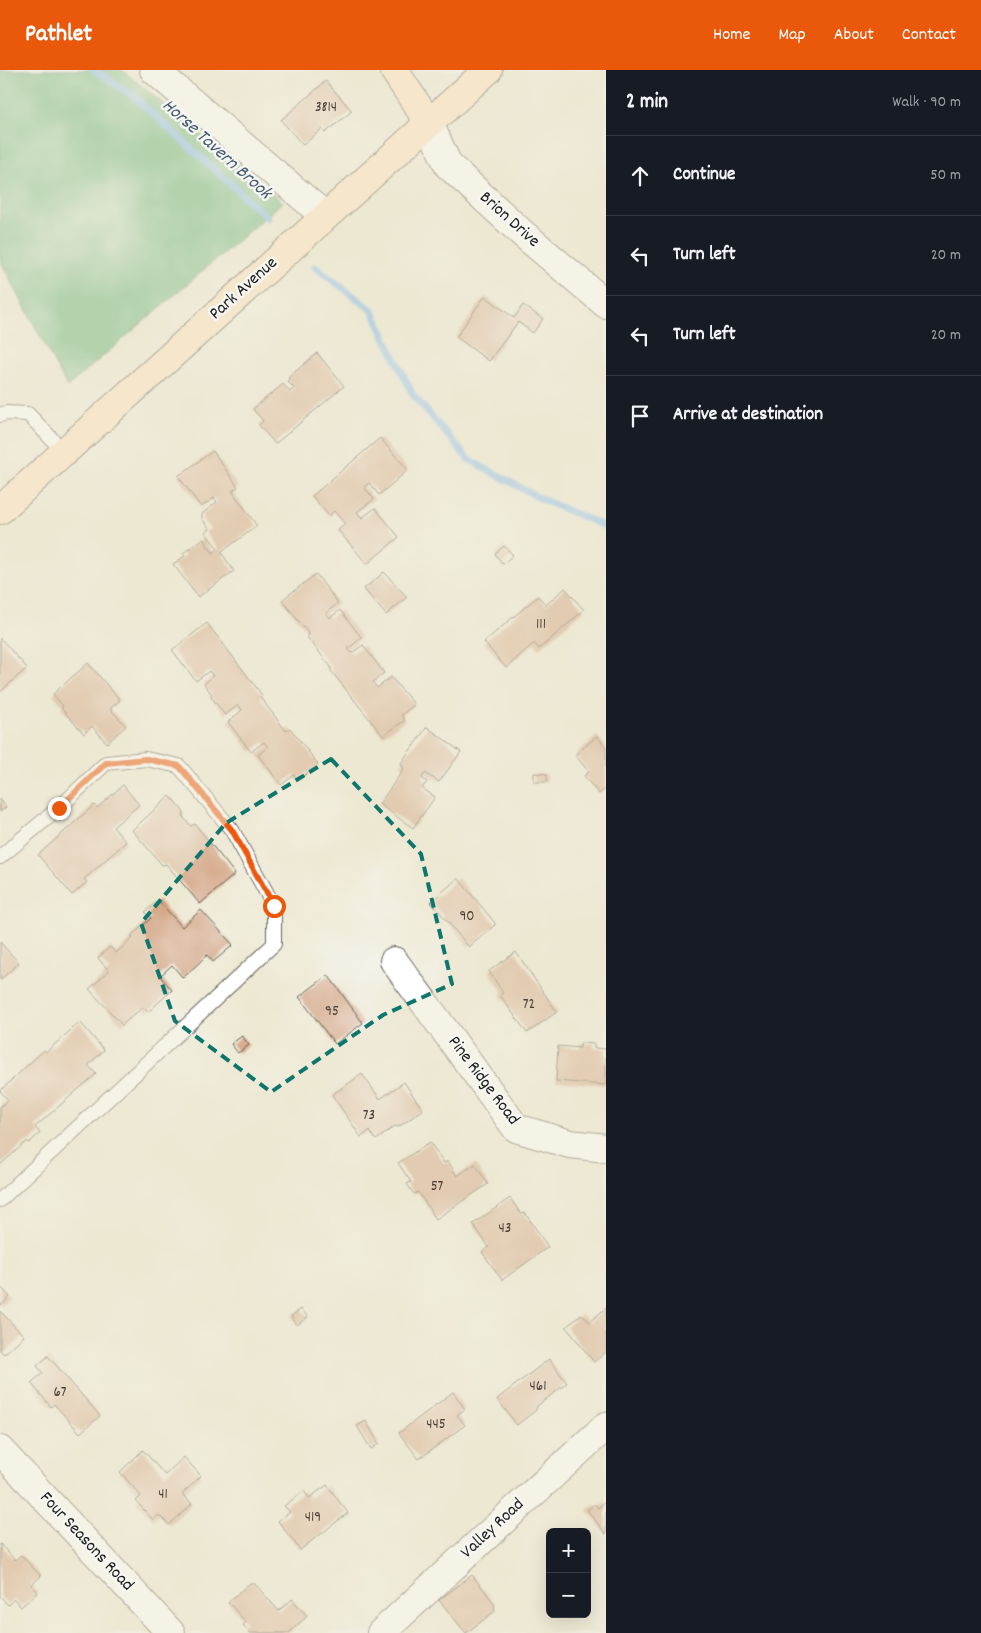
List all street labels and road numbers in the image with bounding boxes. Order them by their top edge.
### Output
street label: Brion Drive [473,186,545,254]
street label: Park Avenue [204,252,284,326]
street label: Pine Ridge Road [441,1031,525,1131]
street label: Four Seasons Road [33,1487,139,1597]
street label: Valley Road [456,1493,530,1565]

